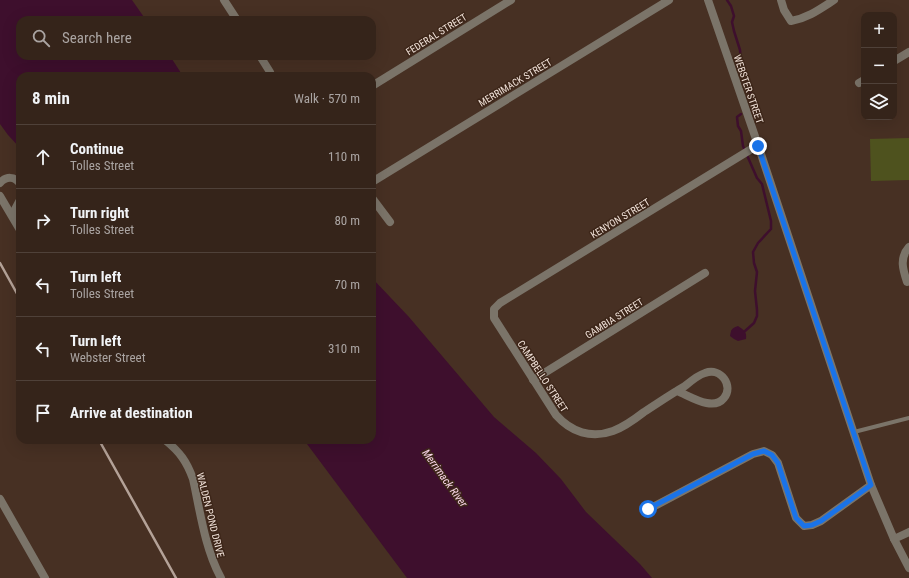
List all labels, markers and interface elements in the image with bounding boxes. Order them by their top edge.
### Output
street label: FEDERAL STREET [404,11,469,58]
map controls [861,12,897,120]
button: + [861,12,897,48]
search box [16,16,376,60]
icon: search [30,27,52,49]
text: Search here [62,29,132,47]
button: − [861,48,897,84]
street label: WEBSTER STREET [732,53,765,125]
street label: MERRIMACK STREET [477,56,554,109]
button: layers [861,84,897,120]
text: 8 min [32,88,70,108]
text: Walk · 570 m [294,91,360,106]
route end [749,137,767,155]
text: Continue [70,140,124,158]
icon: ahead [32,146,54,168]
text: 110 m [328,149,360,164]
text: Tolles Street [70,158,134,173]
street label: KENYON STREET [589,196,652,240]
text: Turn right [70,204,129,222]
icon: right [32,210,54,232]
text: 80 m [334,213,360,228]
text: Tolles Street [70,222,134,237]
text: Turn left [70,268,121,286]
icon: left [32,274,54,296]
text: 70 m [334,277,360,292]
text: Tolles Street [70,286,134,301]
street label: GAMBIA STREET [583,296,645,341]
text: Turn left [70,332,121,350]
icon: left [32,338,54,360]
street label: CAMPBELLO STREET [515,338,570,414]
text: 310 m [328,341,360,356]
text: Webster Street [70,350,146,365]
icon: arrive [32,402,54,424]
text: Arrive at destination [70,404,193,422]
water label: Merrimack River [419,447,470,510]
street label: WALDEN POND DRIVE [195,472,226,559]
route start [639,500,657,518]

